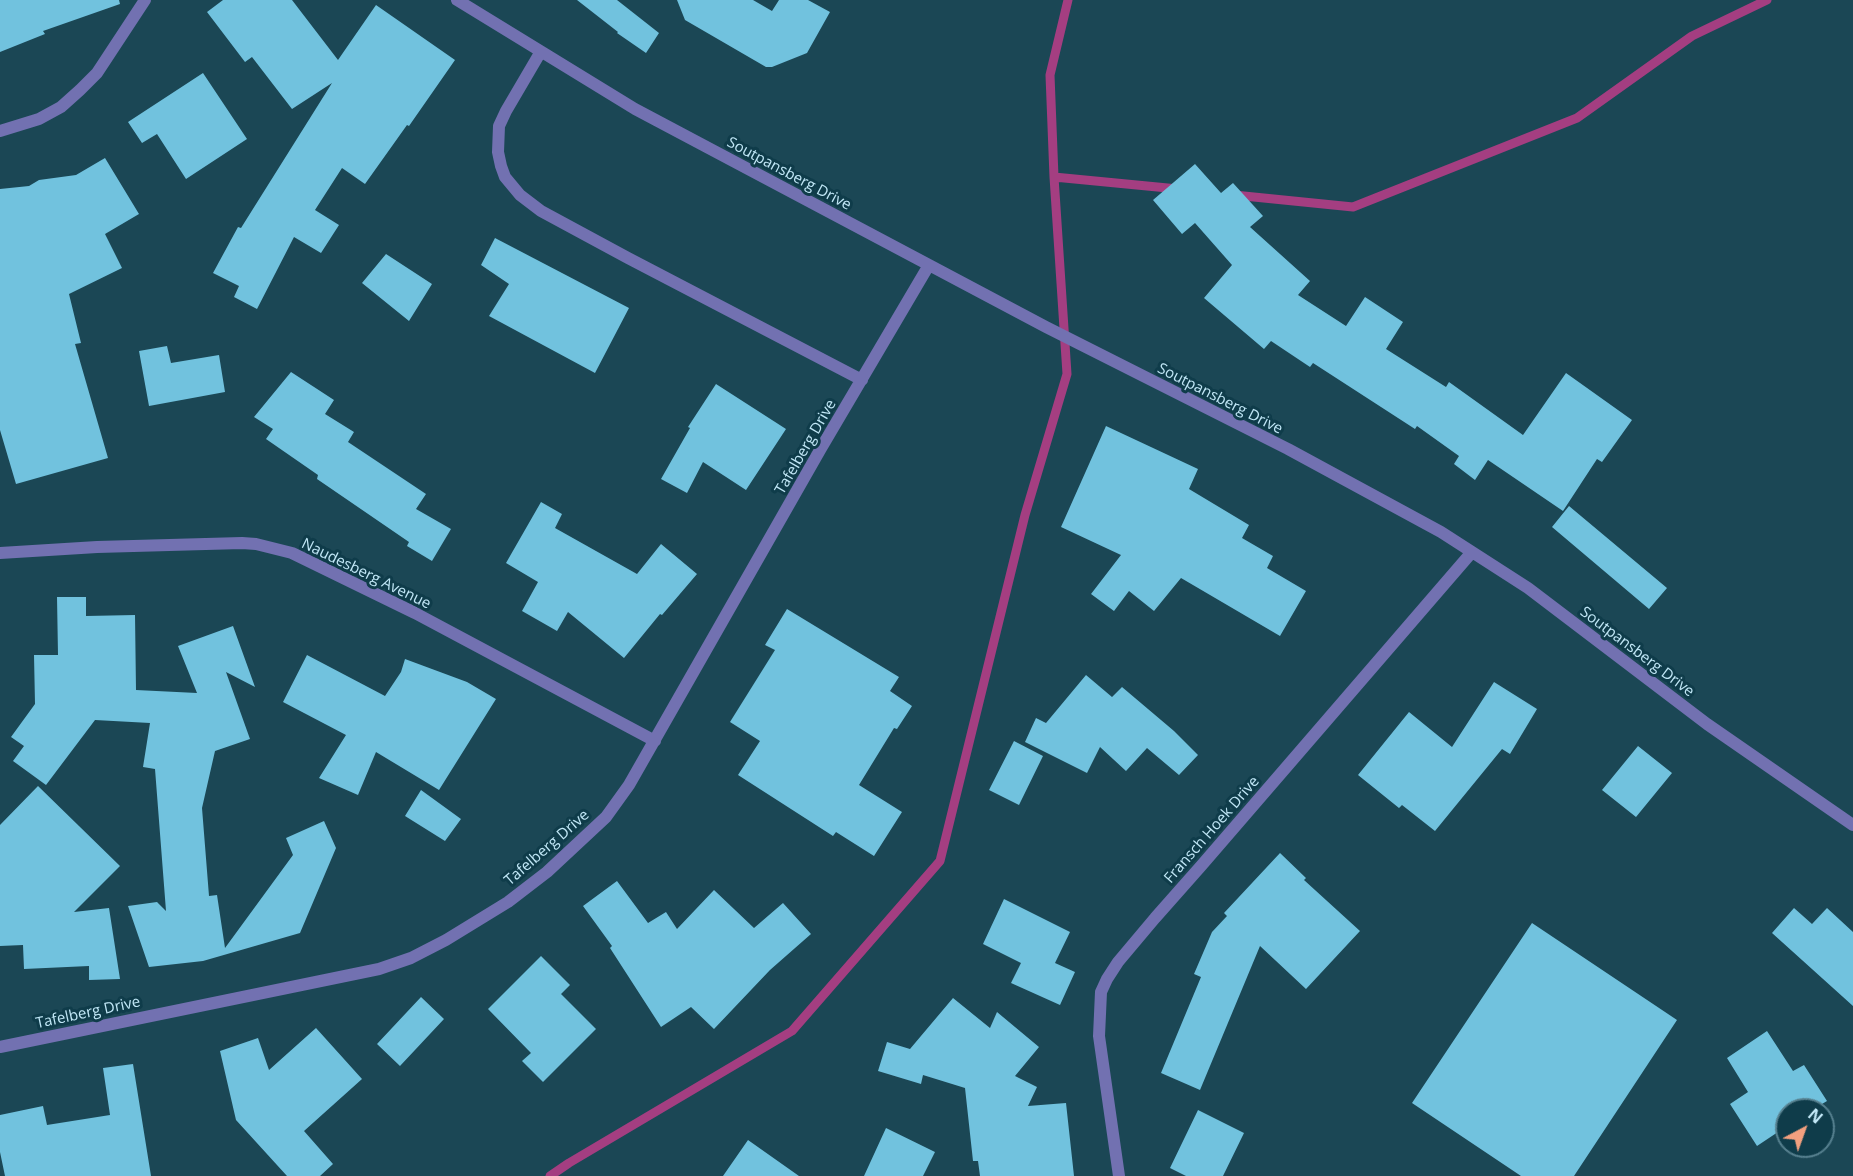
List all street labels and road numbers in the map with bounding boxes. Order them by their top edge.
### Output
street label: Soutpansberg Drive [724,134,854,214]
street label: Soutpansberg Drive [1154,360,1286,438]
street label: Tafelberg Drive [772,396,840,498]
street label: Naudesberg Avenue [298,535,434,613]
street label: Soutpansberg Drive [1576,603,1698,701]
street label: Fransch Hoek Drive [1161,773,1263,887]
street label: Tafelberg Drive [501,806,593,890]
street label: Tafelberg Drive [34,993,142,1033]

